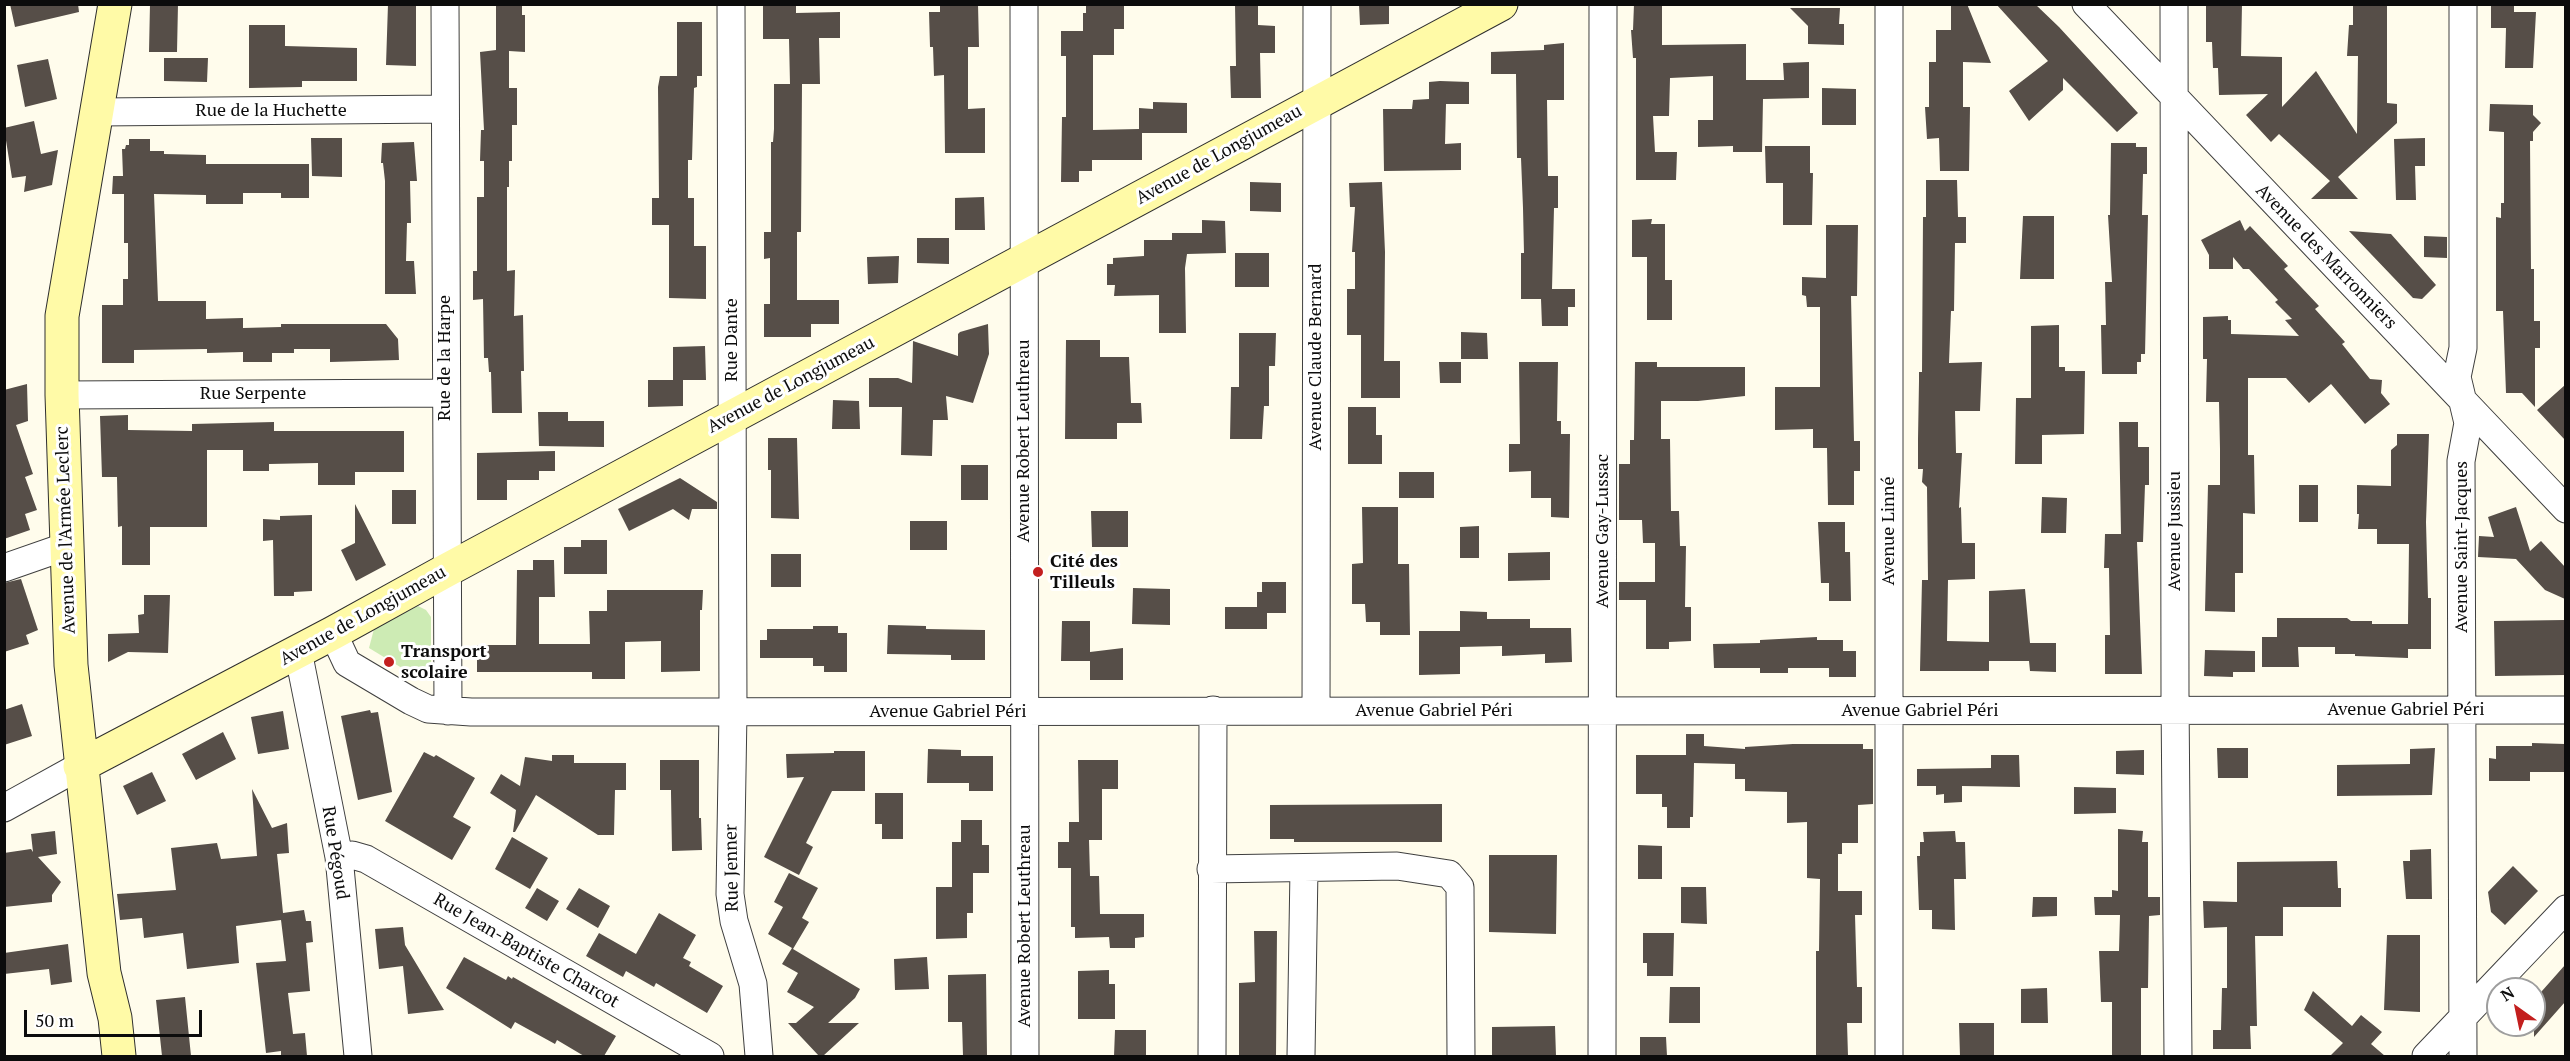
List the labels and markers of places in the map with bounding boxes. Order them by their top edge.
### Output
place label: Cité des Tilleuls [1050,551,1118,594]
marker: Cité des Tilleuls [1031,565,1045,579]
place label: Transport scolaire [401,641,487,684]
marker: Transport scolaire [382,655,396,669]

